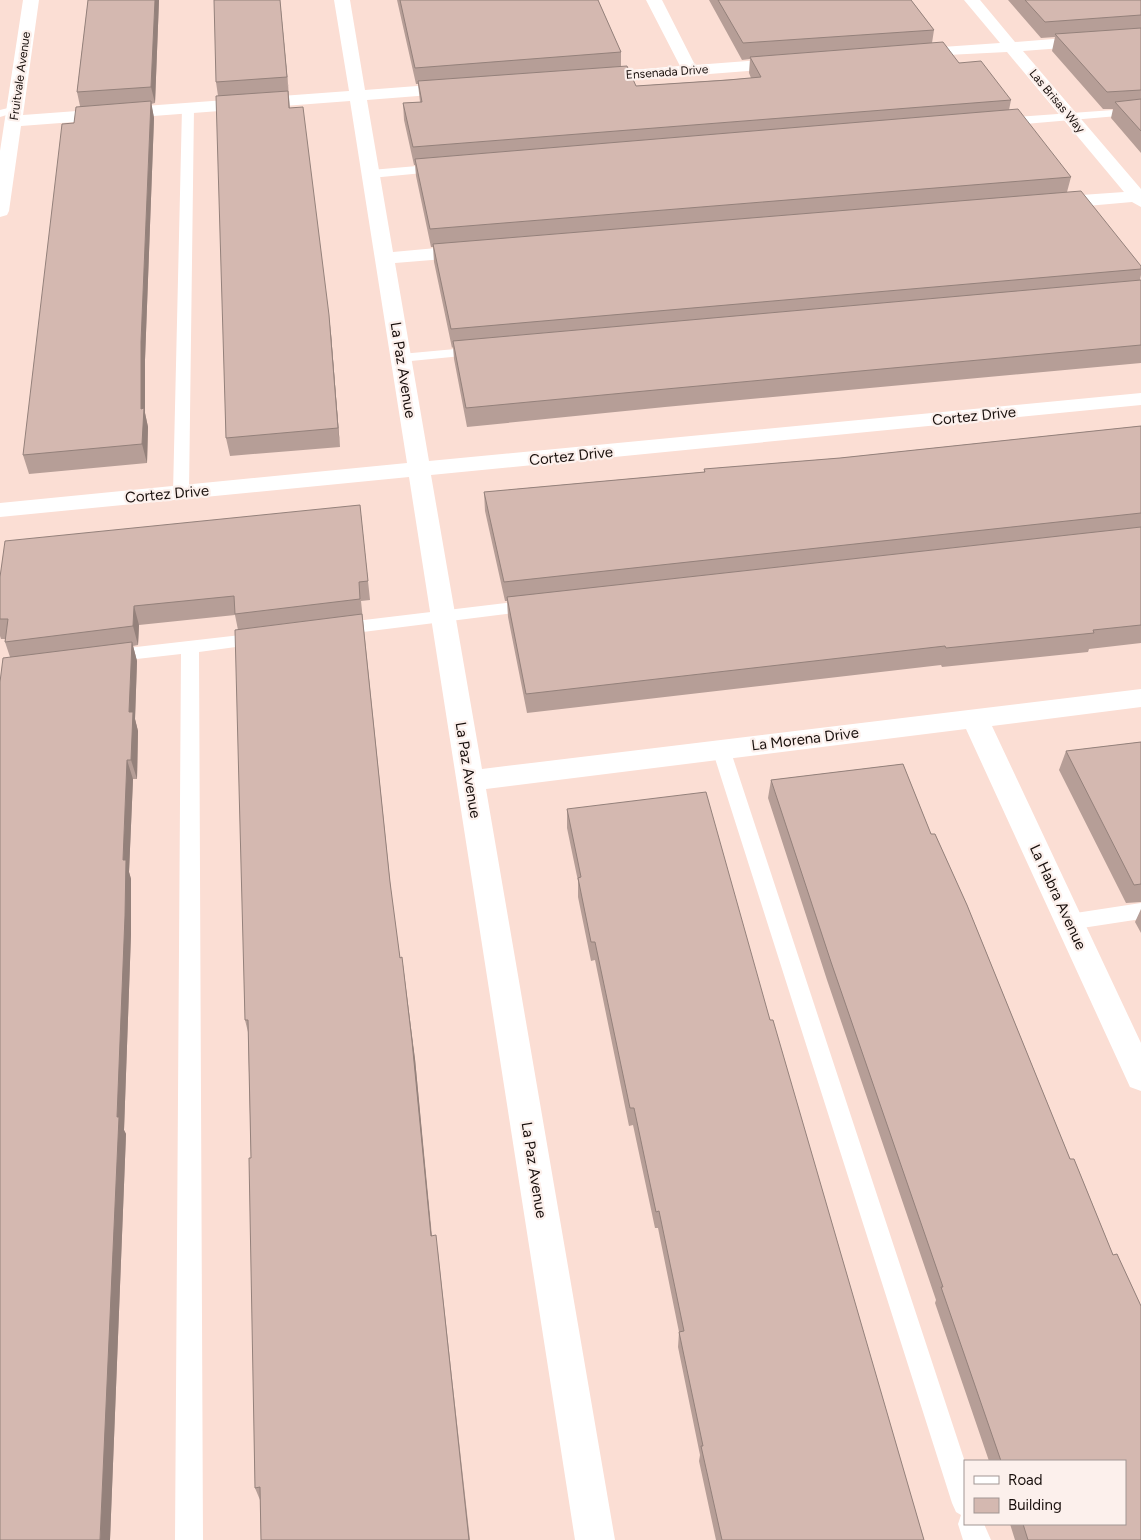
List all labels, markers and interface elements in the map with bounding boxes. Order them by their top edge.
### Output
street label: Fruitvale Avenue [7,30,33,121]
street label: Ensenada Drive [625,62,709,82]
street label: Las Brisas Way [1026,66,1088,136]
street label: La Paz Avenue [387,321,419,419]
street label: Cortez Drive [931,403,1017,429]
street label: Cortez Drive [528,443,614,469]
street label: Cortez Drive [124,481,210,507]
street label: La Paz Avenue [452,721,484,819]
street label: La Morena Drive [750,723,860,755]
street label: La Habra Avenue [1026,842,1090,952]
street label: La Paz Avenue [518,1121,550,1219]
legend [964,1460,1126,1525]
text: Road [1008,1471,1043,1489]
text: Building [1008,1496,1062,1514]

